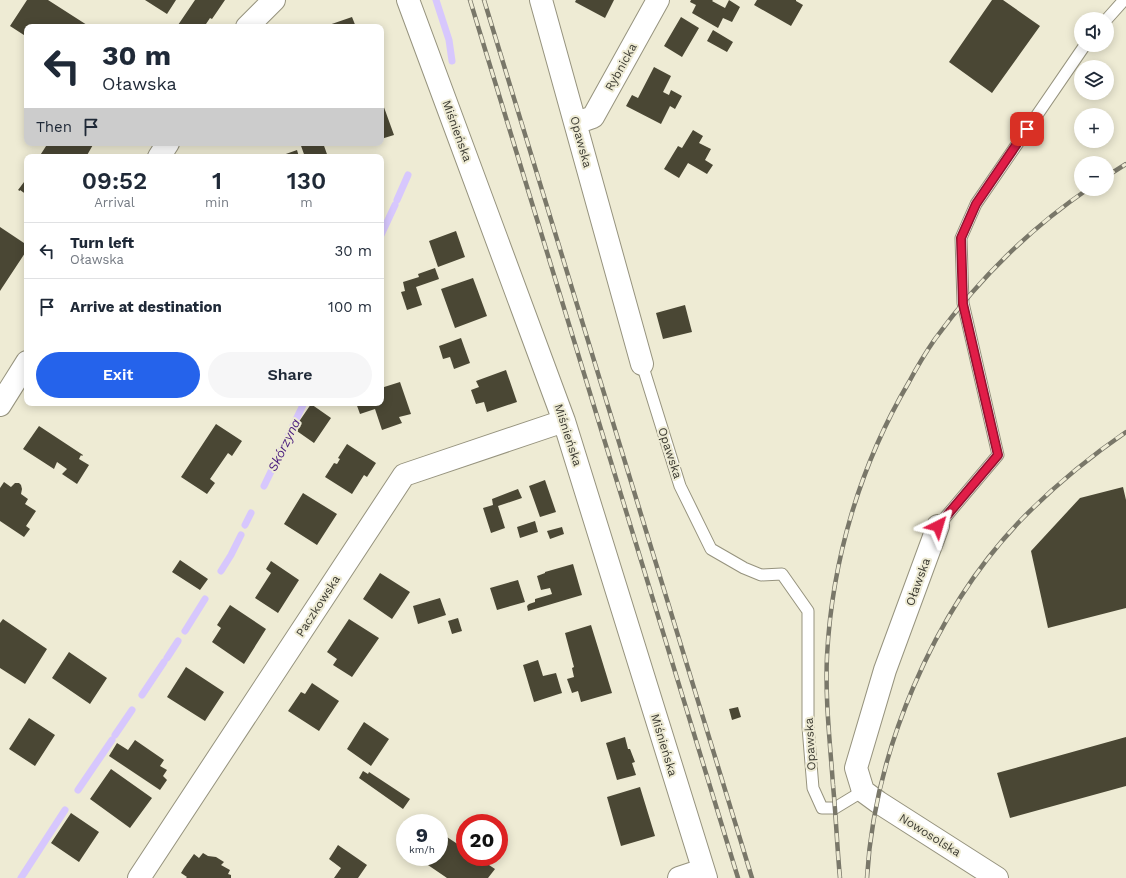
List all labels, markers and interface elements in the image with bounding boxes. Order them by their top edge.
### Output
map controls [1074,12,1114,196]
button: sound [1074,12,1114,52]
text: 30 m [102,39,171,72]
icon: left [36,40,88,92]
street label: Rybnicka [602,41,640,93]
button: layers [1074,60,1114,100]
text: Oławska [102,73,177,94]
street label: Miśnieńska [439,98,475,164]
button: + [1074,108,1114,148]
pin [1010,112,1044,146]
street label: Opawska [567,115,595,170]
icon: arrive [80,116,102,138]
text: Then [36,118,72,136]
icon: arrive [1016,118,1038,140]
button: − [1074,156,1114,196]
text: 09:52 [82,167,147,195]
text: 1 [212,167,222,195]
text: 130 [287,167,326,195]
text: Arrival [94,195,135,210]
text: min [205,195,229,210]
text: m [300,195,313,210]
text: Turn left [70,234,134,252]
icon: left [36,240,58,262]
text: 30 m [335,242,372,260]
text: Oławska [70,252,124,267]
icon: arrive [36,296,58,318]
text: Arrive at destination [70,298,222,316]
text: 100 m [328,298,372,316]
button: Exit [36,352,200,398]
button: Share [208,352,372,398]
street label: Miśnieńska [551,402,585,468]
water label: Skórzyna [265,416,303,474]
street label: Opawska [655,426,685,480]
position arrow [917,505,959,547]
street label: Oławska [903,556,933,608]
street label: Paczkowska [293,572,343,639]
street label: Miśnieńska [648,712,680,778]
street label: Opawska [802,717,818,771]
street label: Nowosolska [897,811,963,860]
speed limit sign: 20 [456,814,508,866]
text: 9 [416,823,428,847]
text: km/h [409,844,435,855]

